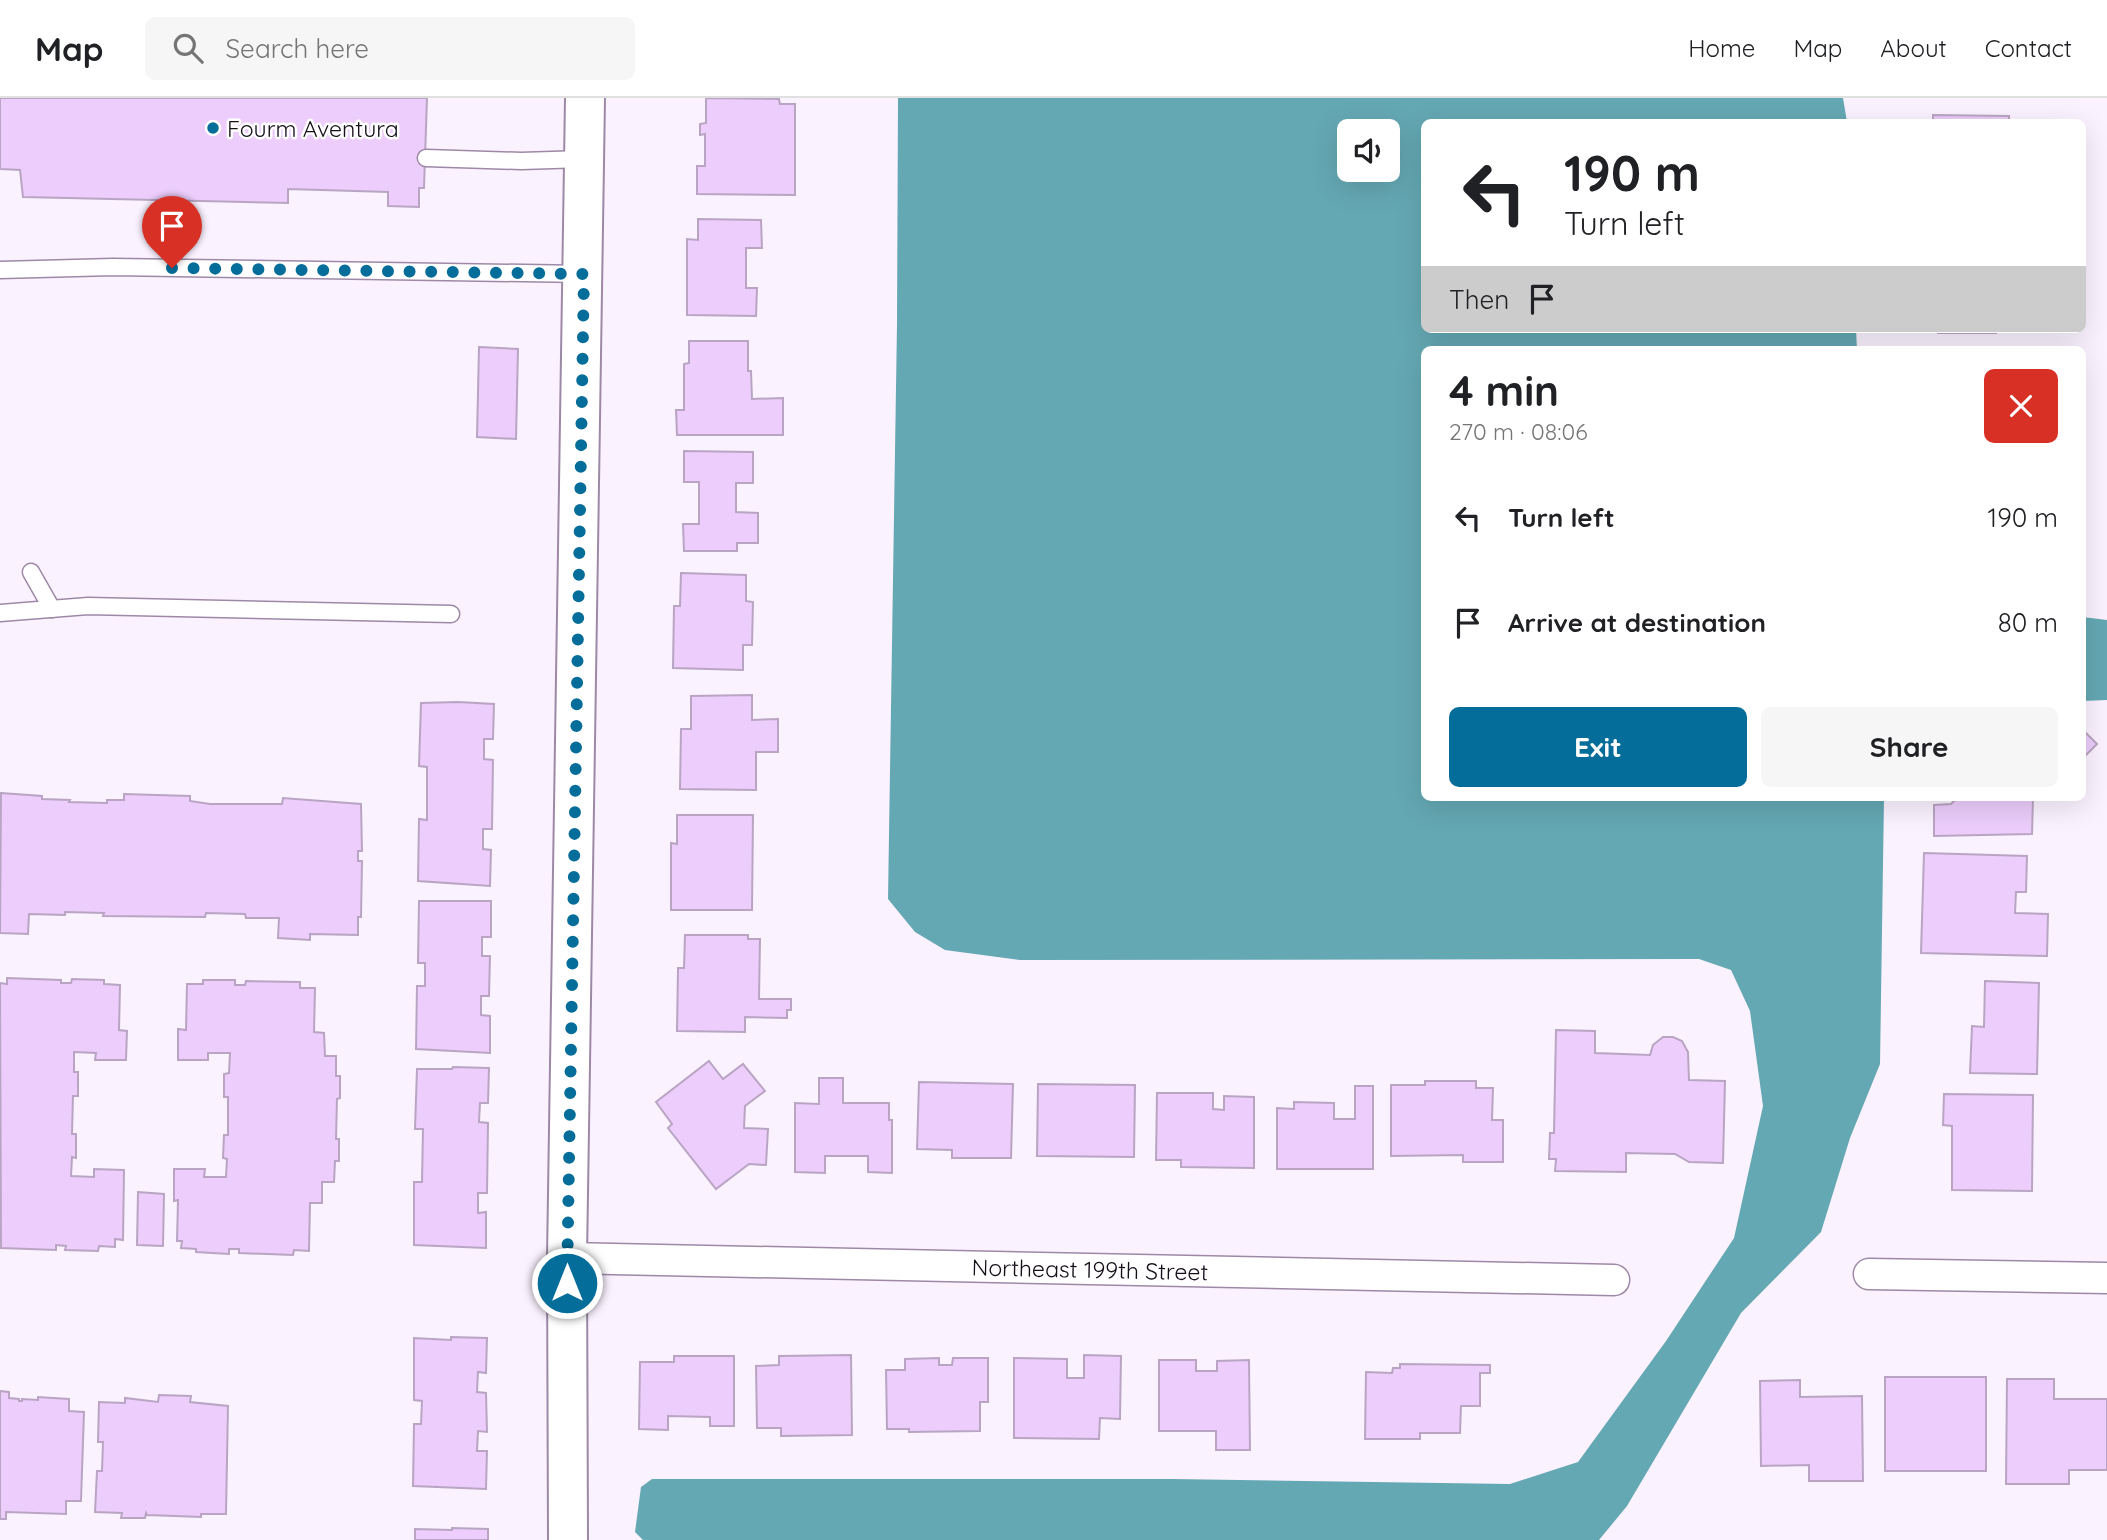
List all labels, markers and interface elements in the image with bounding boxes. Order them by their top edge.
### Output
search box [145,17,635,80]
text: Map [35,28,103,69]
icon: search [169,29,207,67]
text: Search here [225,32,369,65]
text: Home [1688,33,1755,63]
text: Map [1793,33,1842,63]
text: About [1880,33,1947,63]
text: Contact [1985,33,2072,63]
place label: Fourm Aventura [227,114,399,143]
map controls [1337,119,1400,182]
button: sound [1337,119,1400,182]
marker: Fourm Aventura [205,120,221,136]
text: 190 m [1564,142,1700,203]
icon: left [1449,147,1540,238]
pin [142,196,202,268]
text: Turn left [1564,203,1685,243]
icon: arrive [153,207,191,245]
icon: arrive [1523,280,1561,318]
text: Then [1449,283,1509,316]
text: 4 min [1449,364,1559,417]
button: close [1984,369,2058,443]
text: 270 m · 08:06 [1449,417,1588,446]
icon: left [1449,499,1487,537]
text: Turn left [1508,501,1615,534]
text: 190 m [1988,501,2058,534]
icon: arrive [1449,604,1487,642]
text: Arrive at destination [1508,606,1766,639]
text: 80 m [1998,606,2058,639]
button: Exit [1449,707,1747,787]
button: Share [1761,707,2058,787]
position arrow [530,1246,604,1320]
street label: Northeast 199th Street [971,1252,1209,1286]

